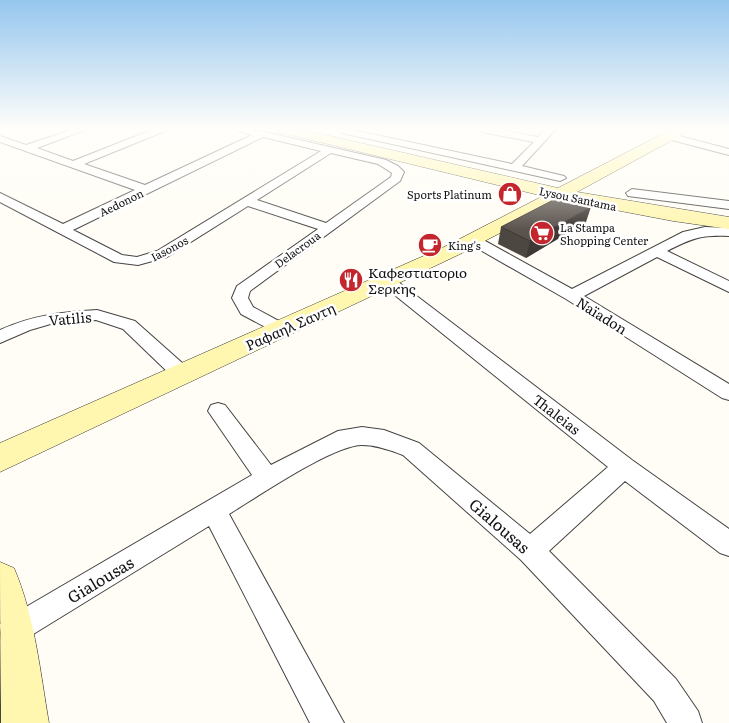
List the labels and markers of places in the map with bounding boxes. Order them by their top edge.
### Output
shop icon: Sports Platinum [497,181,523,207]
place label: Sports Platinum [407,186,492,202]
place label: La Stampa Shopping Center [560,219,649,248]
supermarket icon: La Stampa Shopping Center [529,220,555,246]
cafe icon: King's [417,232,443,258]
place label: King's [448,237,481,253]
place label: Καφεστιατοριο Σερκης [368,262,467,298]
restaurant icon: Καφεστιατοριο Σερκης [338,267,364,293]

